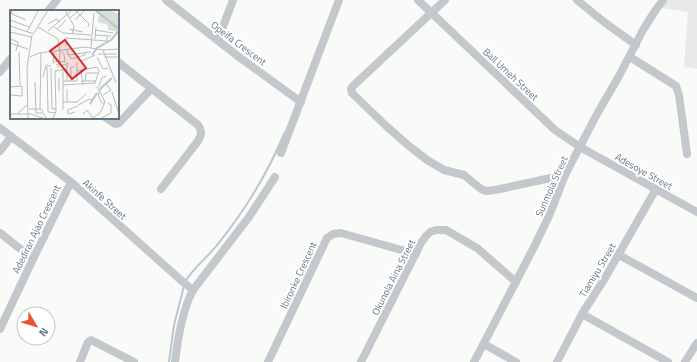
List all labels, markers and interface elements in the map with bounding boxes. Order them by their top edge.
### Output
inset map [10,10,119,119]
street label: Opeifa Crescent [208,17,270,70]
street label: Ball Umeh Street [480,45,542,104]
street label: Adesoye Street [612,149,676,194]
street label: Sunmola Street [531,153,572,219]
street label: Akinfe Street [79,176,130,224]
street label: Adediran Ajao Crescent [8,182,65,276]
street label: Okunola Aina Street [368,236,419,318]
street label: Ibironke Crescent [276,239,321,311]
street label: Tiamiyu Street [575,240,620,300]
north arrow [16,306,56,346]
text: N [35,324,53,340]

